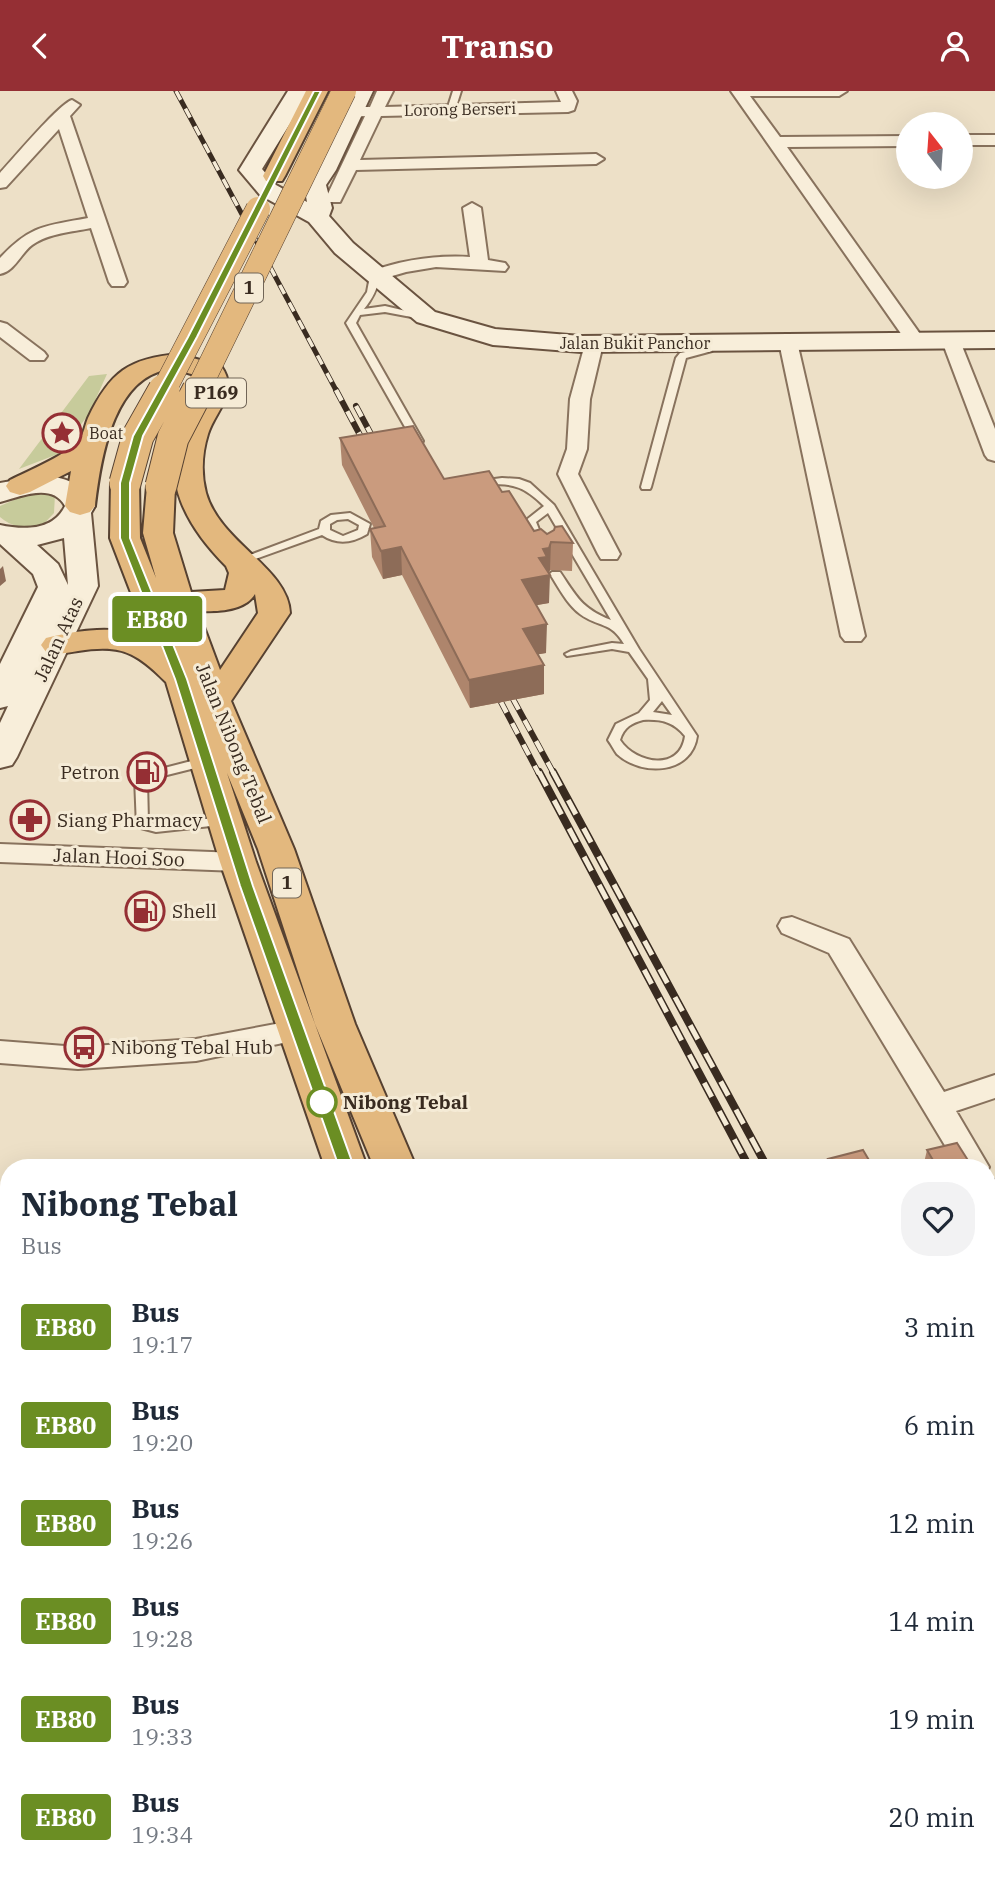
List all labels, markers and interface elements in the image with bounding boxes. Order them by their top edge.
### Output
text: Transo [441,25,554,67]
icon: back [21,27,59,65]
icon: person [936,27,974,65]
street label: Lorong Berseri [404,98,516,120]
north arrow [896,112,973,189]
map controls [896,112,973,189]
road number: 1 [235,273,263,303]
street label: Jalan Bukit Panchor [560,333,710,353]
road number: P169 [186,379,246,407]
place icon: Boat [41,412,83,454]
place label: Boat [89,423,123,443]
street label: Jalan Atas [28,593,88,685]
line badge: EB80 [108,596,206,642]
text: EB80 [126,603,188,635]
street label: Jalan Nibong Tebal [191,659,277,827]
fuel station icon: Petron [126,751,168,793]
place label: Petron [60,760,120,784]
pharmacy icon: Siang Pharmacy [9,799,51,841]
place label: Siang Pharmacy [57,808,203,832]
street label: Jalan Hooi Soo [53,843,185,871]
road number: 1 [273,869,301,897]
fuel station icon: Shell [124,890,166,932]
place label: Shell [172,899,217,923]
bus stop icon: Nibong Tebal Hub [63,1026,105,1068]
place label: Nibong Tebal Hub [111,1035,273,1059]
marker: Nibong Tebal [307,1087,337,1117]
place label: Nibong Tebal [343,1090,468,1114]
text: Nibong Tebal [21,1182,238,1225]
button: heart [901,1182,975,1256]
text: Bus [21,1230,62,1260]
text: Bus [132,1295,180,1329]
text: 3 min [904,1310,975,1344]
text: EB80 [35,1311,97,1343]
text: 19:17 [132,1329,193,1359]
text: Bus [132,1393,180,1427]
text: 6 min [904,1408,975,1442]
text: EB80 [35,1409,97,1441]
text: 19:20 [132,1427,193,1457]
text: Bus [132,1491,180,1525]
text: 12 min [888,1506,975,1540]
text: EB80 [35,1507,97,1539]
text: 19:26 [132,1525,193,1555]
text: Bus [132,1589,180,1623]
text: 14 min [888,1604,975,1638]
text: EB80 [35,1605,97,1637]
text: 19:28 [132,1623,193,1653]
text: Bus [132,1687,180,1721]
text: 19 min [888,1702,975,1736]
text: EB80 [35,1703,97,1735]
text: 19:33 [132,1721,193,1751]
text: Bus [132,1785,180,1819]
text: 20 min [888,1800,975,1834]
text: EB80 [35,1801,97,1833]
text: 19:34 [132,1819,193,1849]

